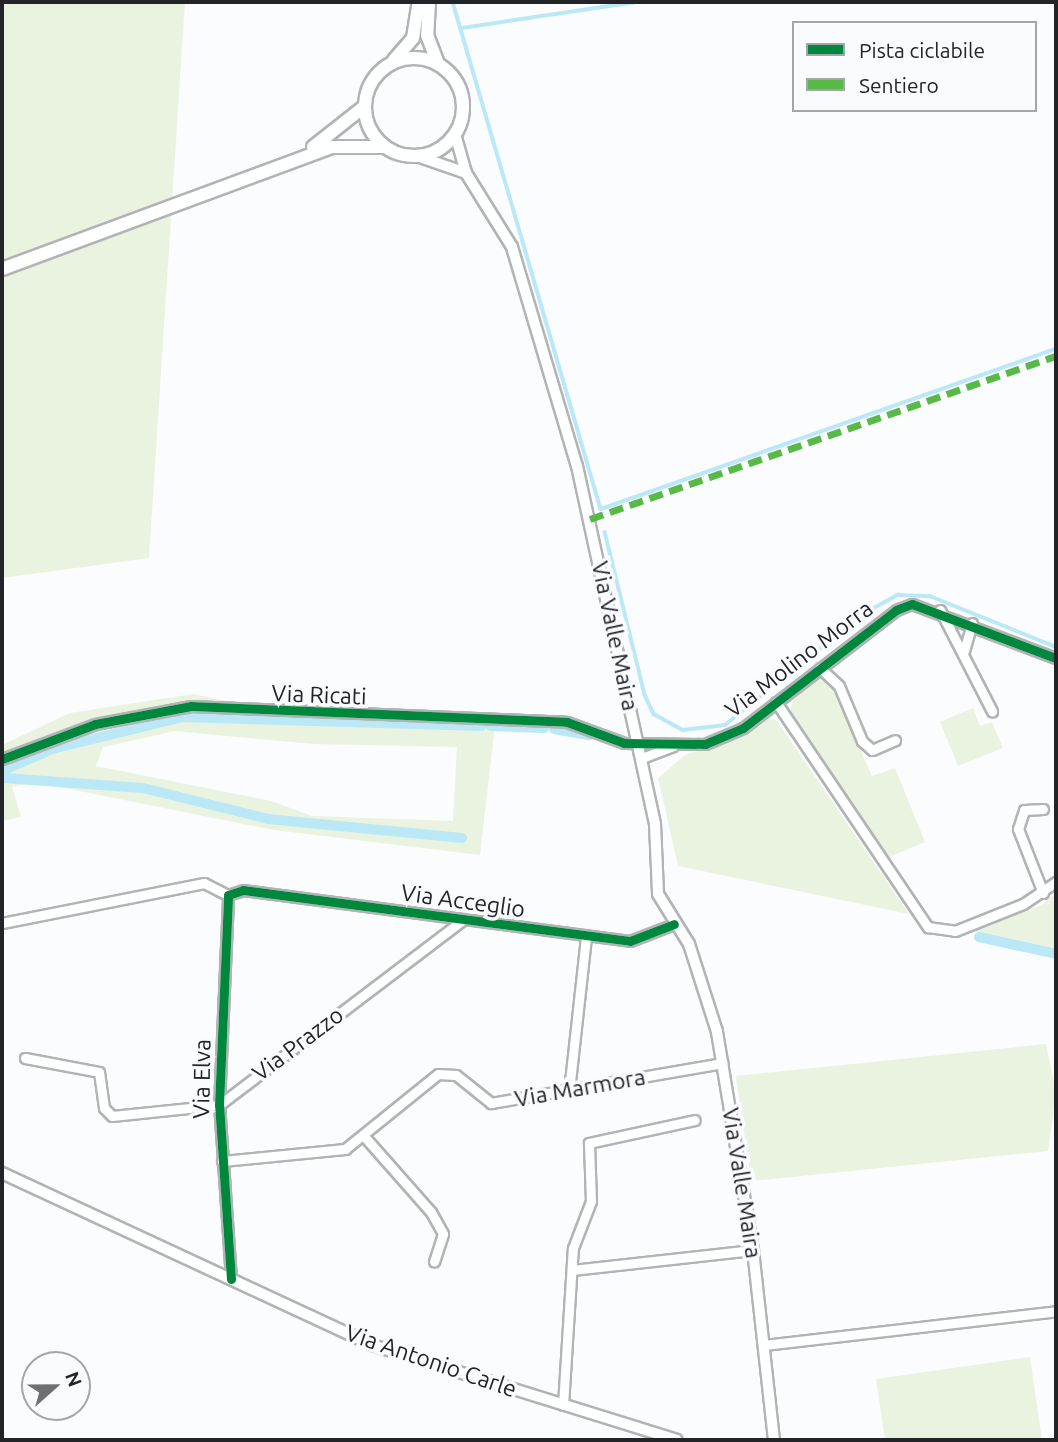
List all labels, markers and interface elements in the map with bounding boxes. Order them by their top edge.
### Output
legend [792,21,1037,112]
text: Pista ciclabile [859,38,985,62]
text: Sentiero [859,73,939,97]
street label: Via Valle Maira [586,559,644,713]
street label: Via Molino Morra [720,595,878,723]
street label: Via Ricati [271,680,367,710]
street label: Via Acceglio [399,879,527,923]
street label: Via Prazzo [247,1001,349,1087]
street label: Via Elva [188,1039,216,1119]
street label: Via Marmora [512,1063,648,1113]
street label: Via Valle Maira [716,1106,768,1260]
street label: Via Antonio Carle [342,1319,520,1403]
north arrow [21,1351,91,1421]
text: N [61,1369,87,1390]

